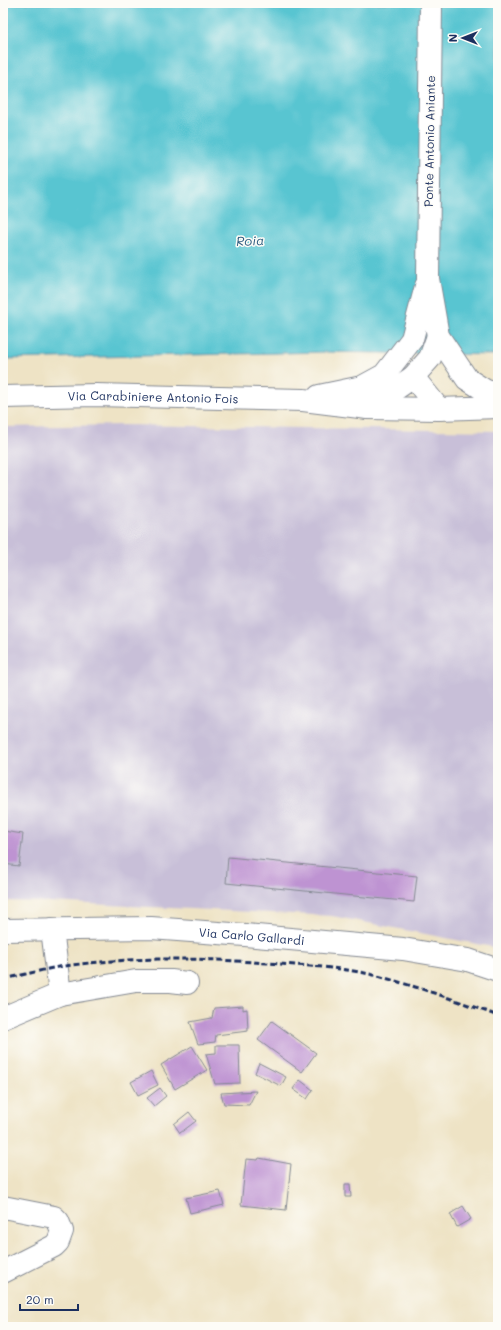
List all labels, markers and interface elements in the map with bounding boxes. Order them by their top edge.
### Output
north arrow [443,18,483,58]
text: N [445,34,460,42]
street label: Ponte Antonio Aniante [420,75,438,207]
water label: Roia [236,231,264,249]
street label: Via Carabiniere Antonio Fois [67,387,239,406]
street label: Via Carlo Gallardi [198,924,305,948]
scale bar [20,1286,78,1312]
text: 20 m [26,1291,54,1307]

